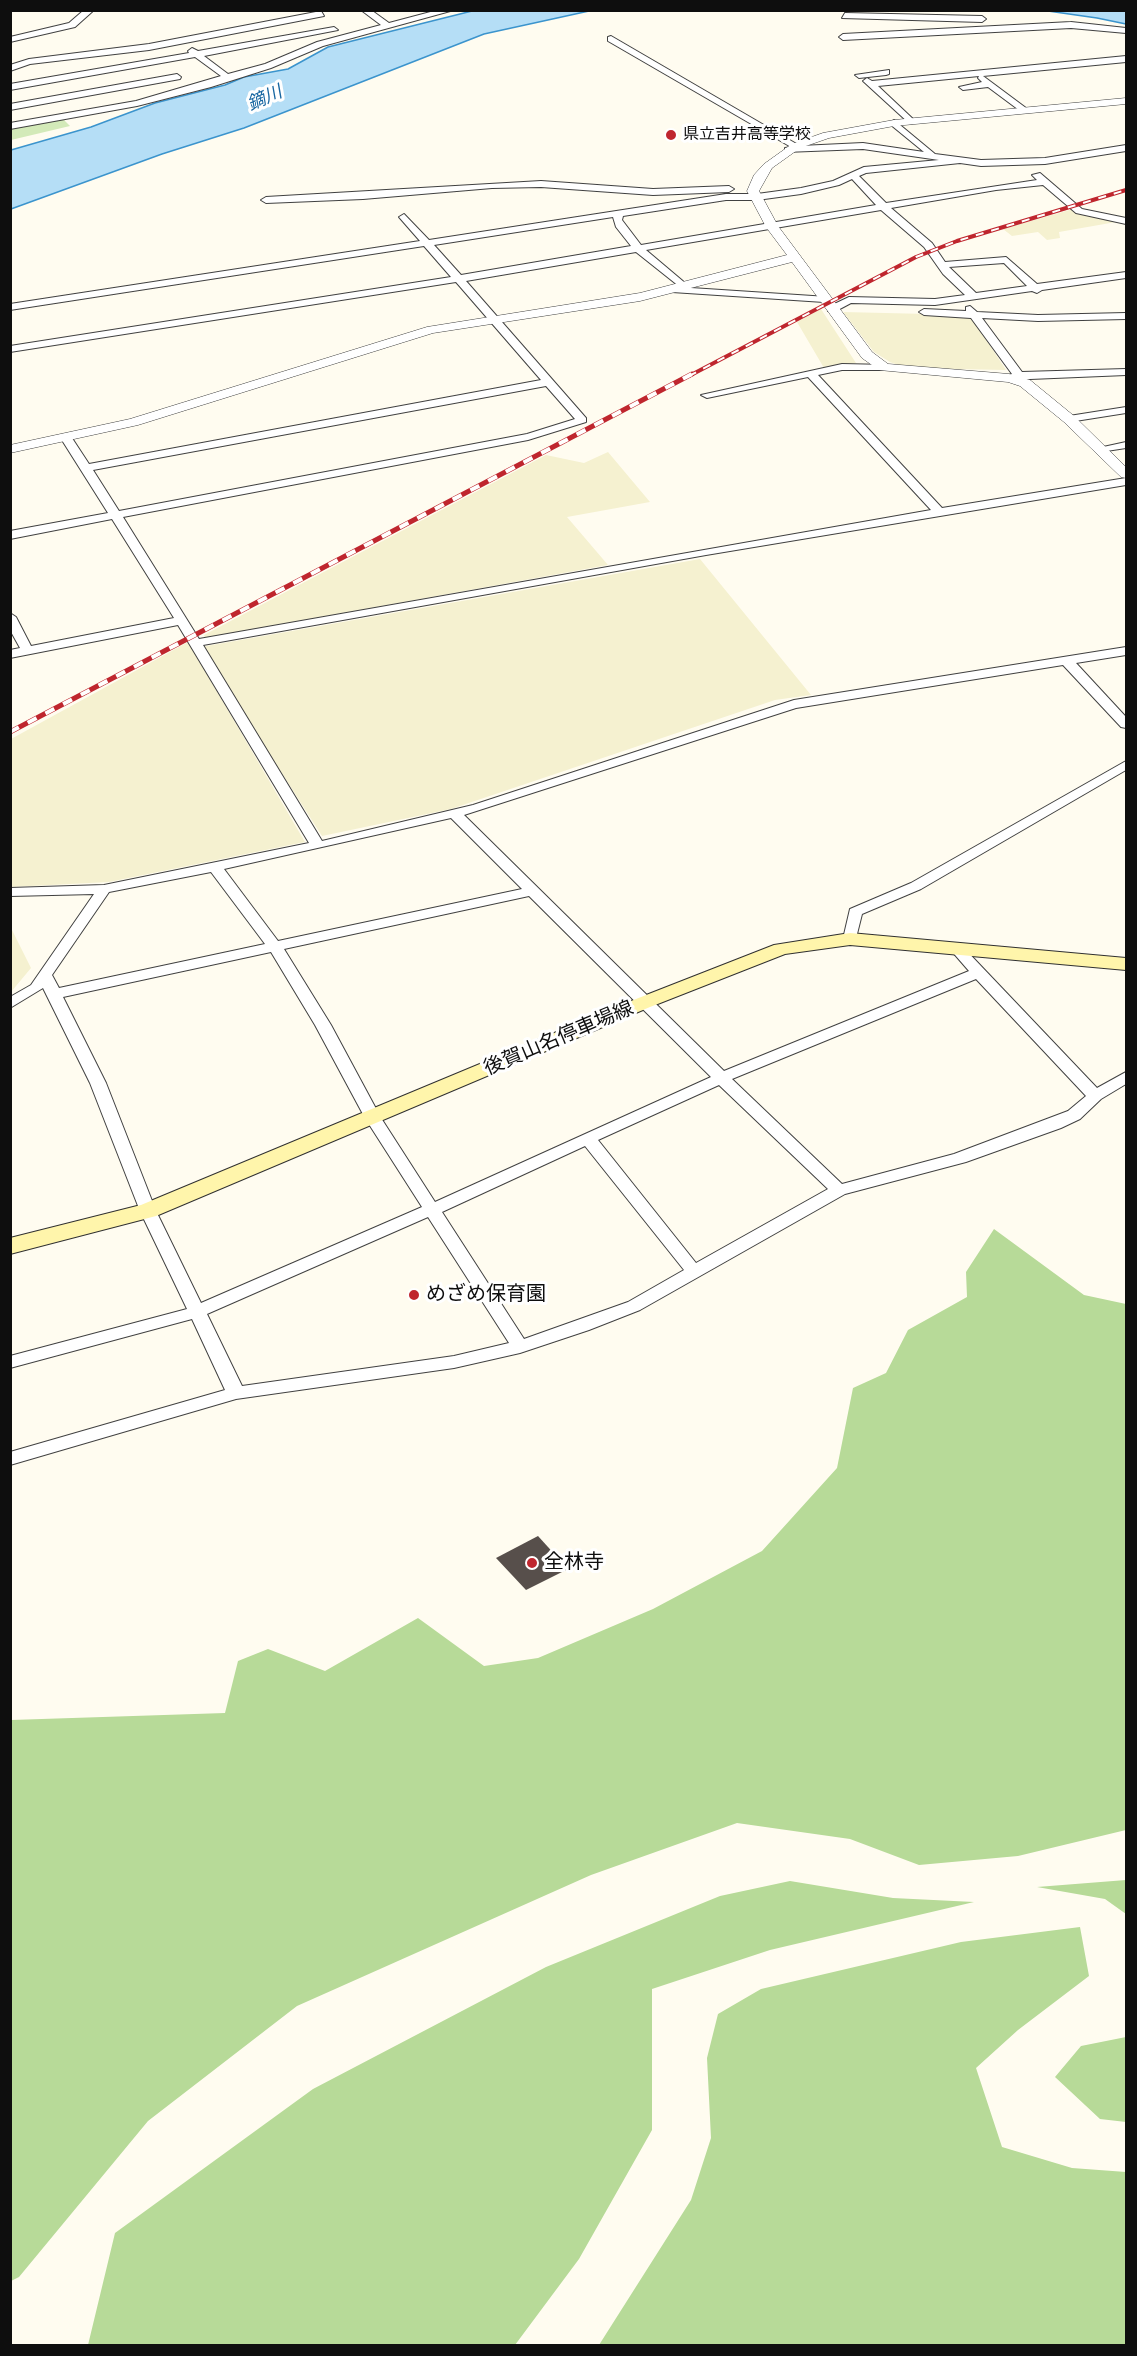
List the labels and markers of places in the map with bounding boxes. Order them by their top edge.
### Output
place label: 県立吉井高等学校 [683,125,811,145]
marker: 県立吉井高等学校 [664,128,678,142]
place label: めざめ保育園 [426,1283,546,1307]
marker: めざめ保育園 [407,1288,421,1302]
place label: 全林寺 [544,1551,604,1575]
marker: 全林寺 [525,1556,539,1570]

